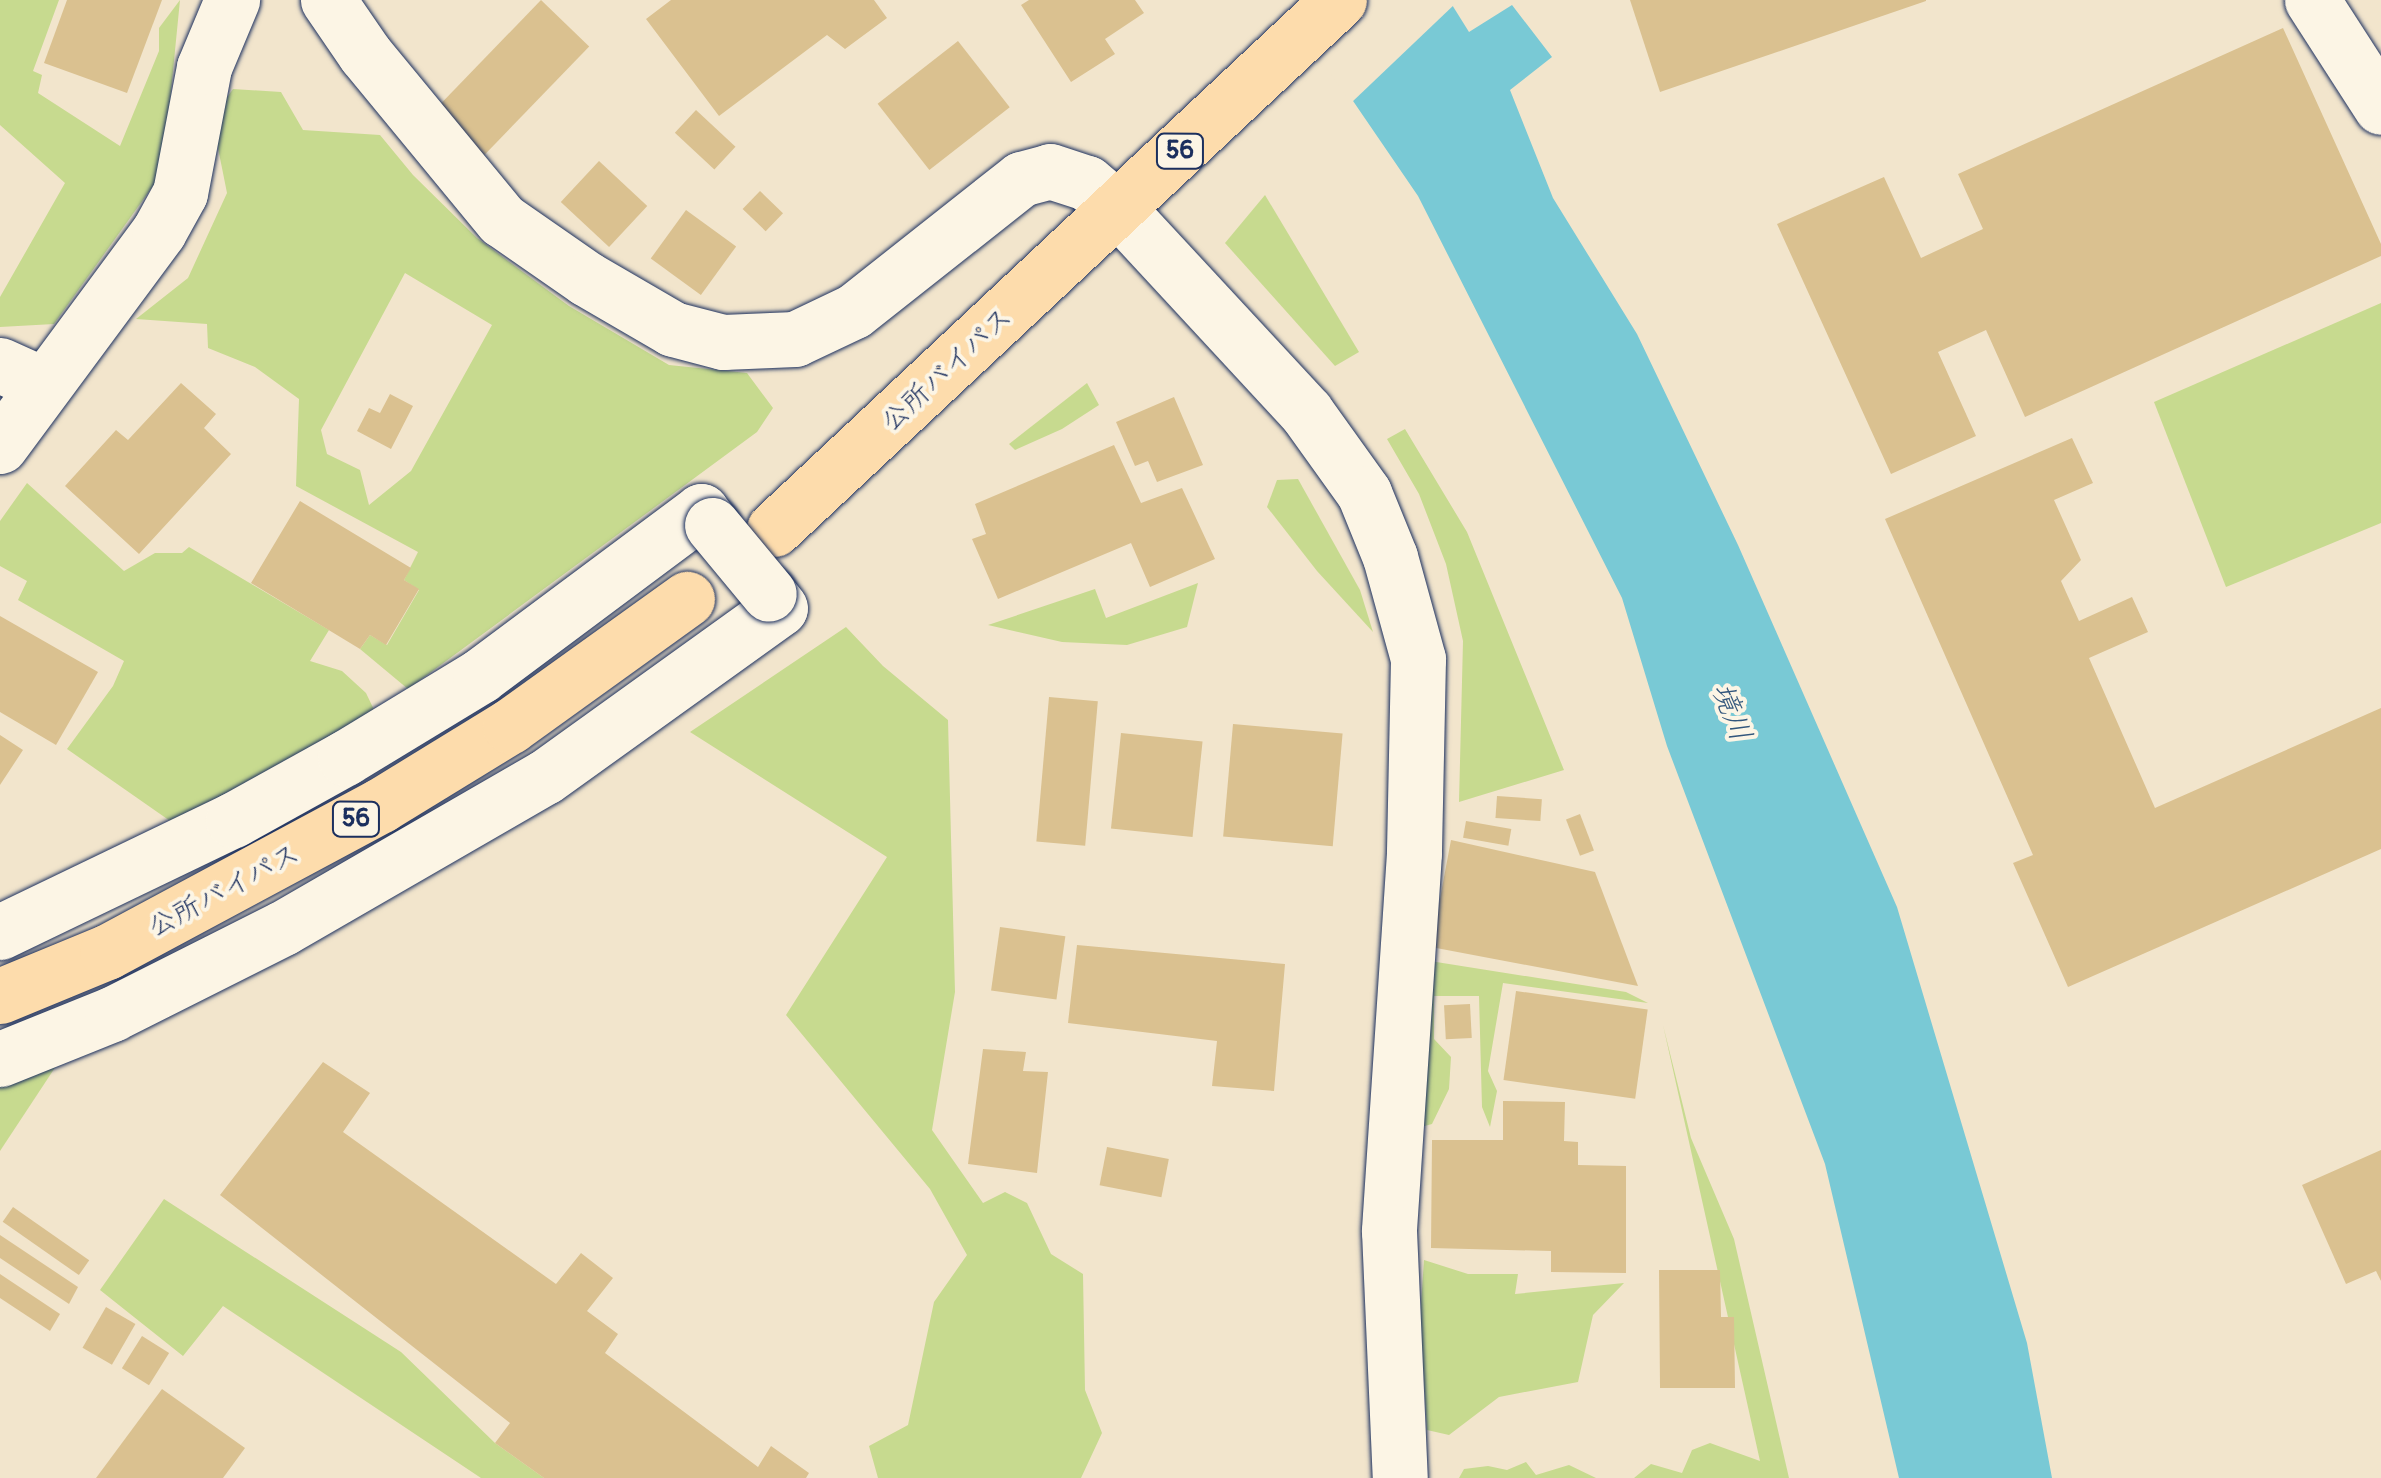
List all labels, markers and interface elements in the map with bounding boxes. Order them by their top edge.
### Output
road number: 56 [1155,131,1205,171]
street label: 公所バイパス [874,300,1020,440]
water label: 境川 [1703,678,1759,746]
road number: 56 [331,799,381,839]
street label: 公所バイパス [142,837,306,945]

